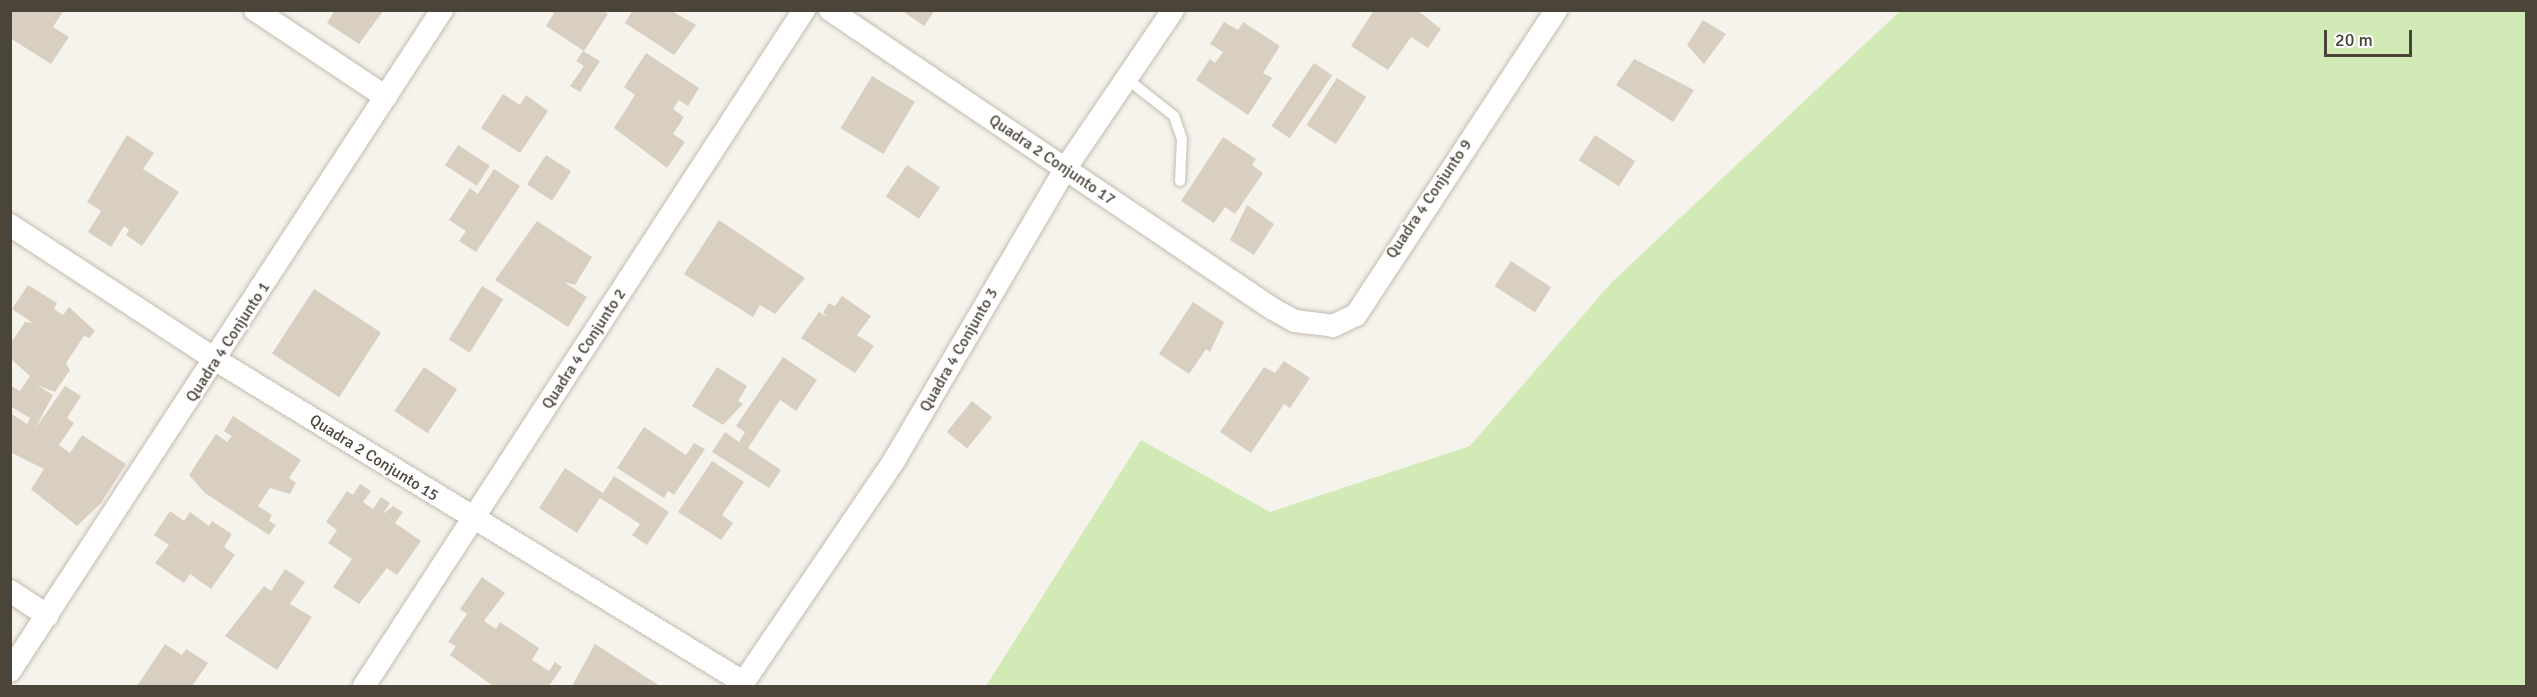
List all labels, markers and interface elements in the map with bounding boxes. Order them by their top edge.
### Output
scale bar [2327,18,2416,56]
text: 20 m [2335,29,2373,51]
street label: Quadra 2 Conjunto 17 [985,111,1119,209]
street label: Quadra 4 Conjunto 9 [1382,136,1476,262]
street label: Quadra 4 Conjunto 1 [182,278,274,406]
street label: Quadra 4 Conjunto 2 [538,285,630,413]
street label: Quadra 4 Conjunto 3 [916,285,1002,415]
street label: Quadra 2 Conjunto 15 [306,411,442,505]

